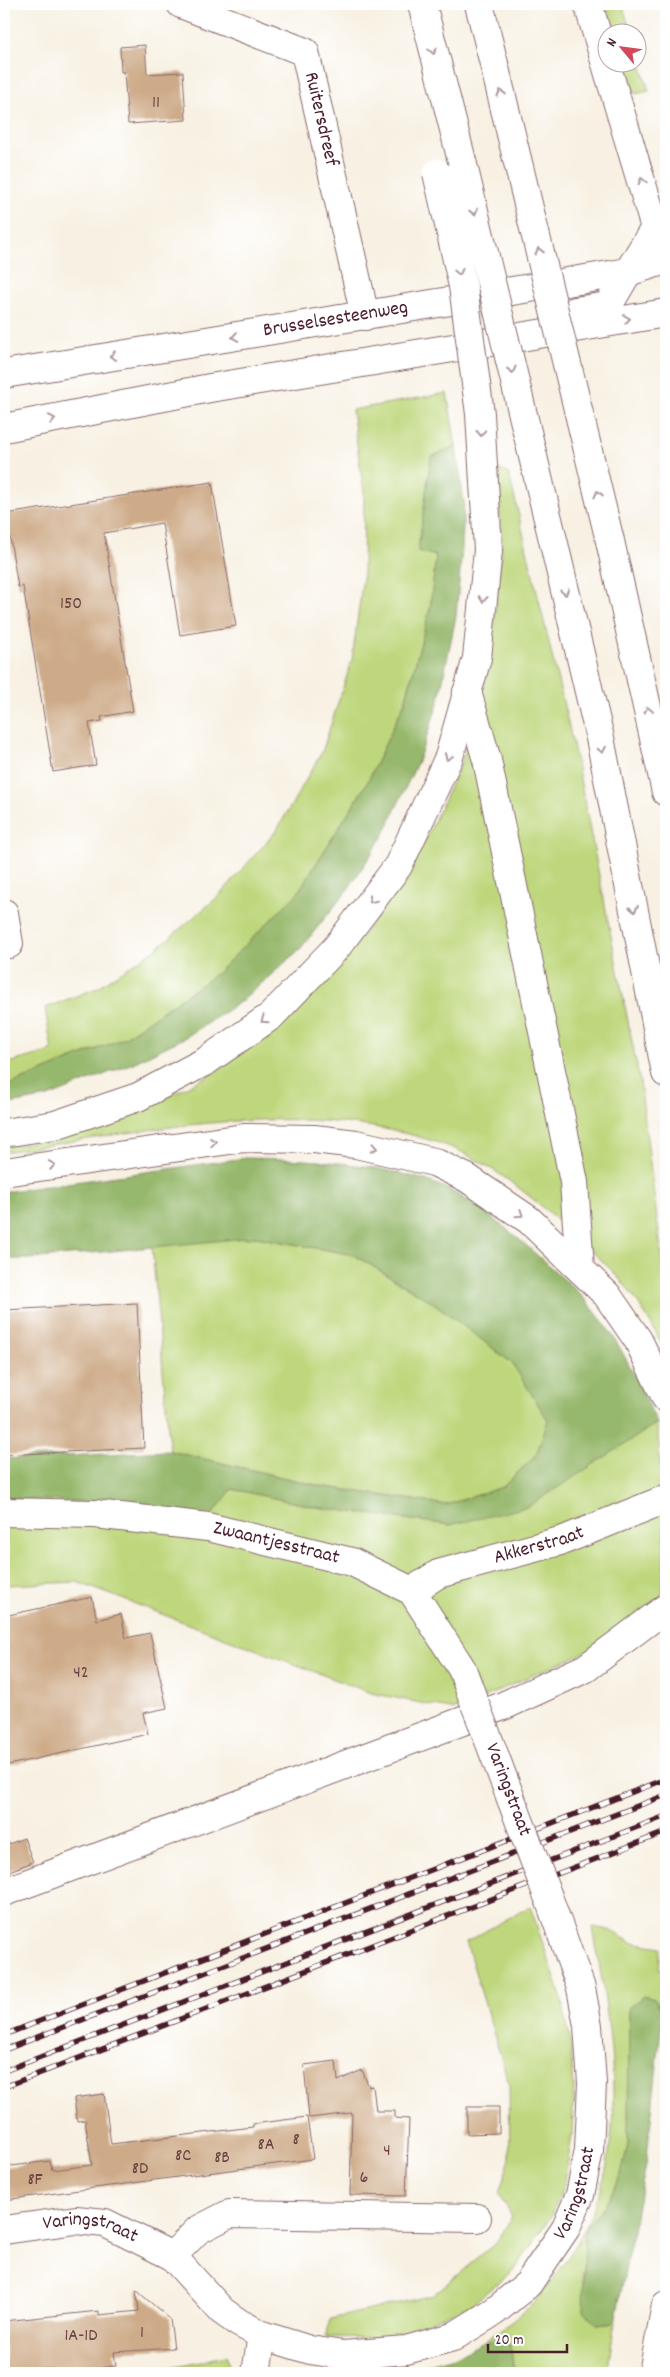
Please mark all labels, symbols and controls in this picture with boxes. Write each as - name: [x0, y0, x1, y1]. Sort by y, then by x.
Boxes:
- north arrow: [598, 22, 648, 72]
- text: N: [602, 35, 623, 51]
- one-way arrow: [427, 47, 438, 56]
- street label: Ruitersdreef: [296, 70, 345, 170]
- one-way arrow: [496, 89, 507, 98]
- house number: 11: [152, 91, 160, 116]
- one-way arrow: [637, 178, 647, 186]
- one-way arrow: [468, 208, 479, 217]
- one-way arrow: [534, 247, 545, 256]
- one-way arrow: [453, 268, 464, 276]
- street label: Brusselsesteenweg: [261, 294, 410, 345]
- one-way arrow: [623, 315, 631, 325]
- one-way arrow: [231, 331, 239, 342]
- one-way arrow: [109, 351, 117, 361]
- one-way arrow: [506, 366, 517, 375]
- one-way arrow: [47, 414, 56, 424]
- one-way arrow: [476, 429, 487, 437]
- one-way arrow: [593, 490, 604, 499]
- one-way arrow: [559, 587, 570, 596]
- house number: 150: [60, 592, 82, 617]
- one-way arrow: [478, 595, 489, 603]
- one-way arrow: [643, 706, 654, 715]
- one-way arrow: [597, 746, 607, 754]
- one-way arrow: [444, 752, 454, 761]
- one-way arrow: [370, 894, 378, 903]
- one-way arrow: [628, 905, 639, 914]
- one-way arrow: [260, 1014, 270, 1023]
- one-way arrow: [209, 1137, 217, 1148]
- one-way arrow: [370, 1142, 379, 1153]
- one-way arrow: [48, 1160, 56, 1171]
- one-way arrow: [515, 1208, 524, 1217]
- street label: Zwaantjesstraat: [210, 1515, 342, 1572]
- street label: Akkerstraat: [491, 1519, 589, 1572]
- house number: 42: [73, 1661, 89, 1686]
- street label: Varingstraat: [477, 1739, 538, 1841]
- house number: 8: [292, 2128, 300, 2153]
- house number: 8A: [257, 2133, 275, 2158]
- house number: 4: [383, 2139, 391, 2164]
- house number: 8C: [175, 2144, 191, 2169]
- street label: Varingstraat: [547, 2144, 603, 2246]
- house number: 8B: [214, 2146, 230, 2171]
- house number: 8D: [132, 2157, 148, 2182]
- house number: 6: [360, 2166, 368, 2191]
- house number: 8F: [27, 2168, 43, 2193]
- street label: Varingstraat: [41, 2206, 143, 2251]
- house number: 1: [140, 2321, 144, 2346]
- scale bar: [488, 2322, 566, 2354]
- house number: 1A-1D: [64, 2324, 98, 2349]
- text: 20 m: [495, 2330, 523, 2352]

